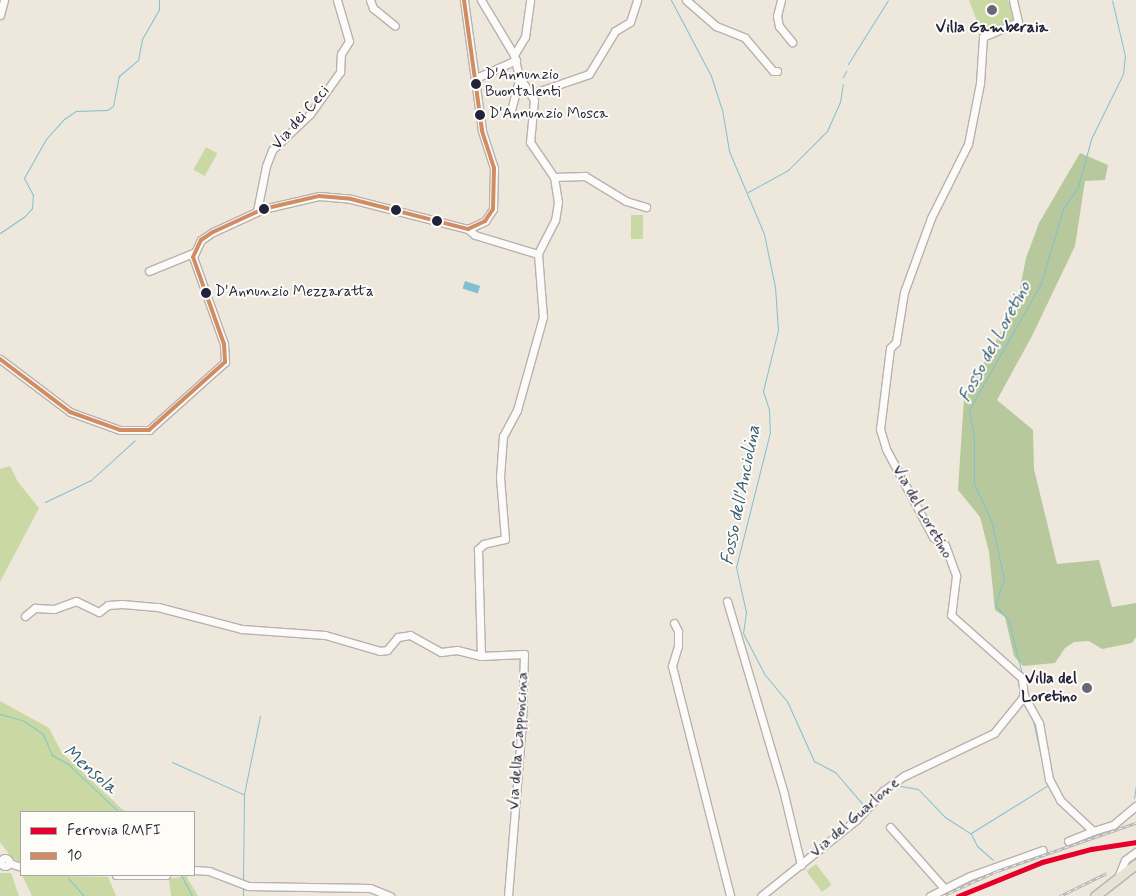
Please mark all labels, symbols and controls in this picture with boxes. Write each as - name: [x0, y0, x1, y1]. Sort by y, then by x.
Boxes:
- marker: Villa Gamberaia: [986, 4, 998, 16]
- place label: Villa Gamberaia: [937, 18, 1047, 38]
- place label: D'Annunzio Buontalenti: [485, 66, 561, 101]
- marker: D'Annunzio Buontalenti: [471, 79, 481, 89]
- street label: Via dei Ceci: [268, 82, 334, 154]
- place label: D'Annunzio Mosca: [489, 106, 607, 124]
- marker: D'Annunzio Mosca: [475, 110, 485, 120]
- unlabelled marker: [259, 204, 269, 214]
- unlabelled marker: [391, 205, 401, 215]
- unlabelled marker: [432, 216, 442, 226]
- water label: Fosso del Loretino: [954, 278, 1036, 406]
- place label: D'Annunzio Mezzaratta: [215, 284, 374, 302]
- marker: D'Annunzio Mezzaratta: [201, 288, 211, 298]
- water label: Fosso dell'Anciolina: [717, 423, 765, 567]
- street label: Via del Loretino: [887, 462, 957, 562]
- place label: Villa del Loretino: [1021, 669, 1077, 707]
- street label: Via della Capponcina: [505, 671, 533, 811]
- marker: Villa del Loretino: [1081, 682, 1093, 694]
- water label: Mensola: [59, 741, 121, 799]
- street label: Via del Guarlone: [808, 776, 902, 860]
- legend: [20, 811, 195, 876]
- text: Ferrovia RMFI: [67, 821, 161, 841]
- text: 10: [67, 846, 82, 866]

